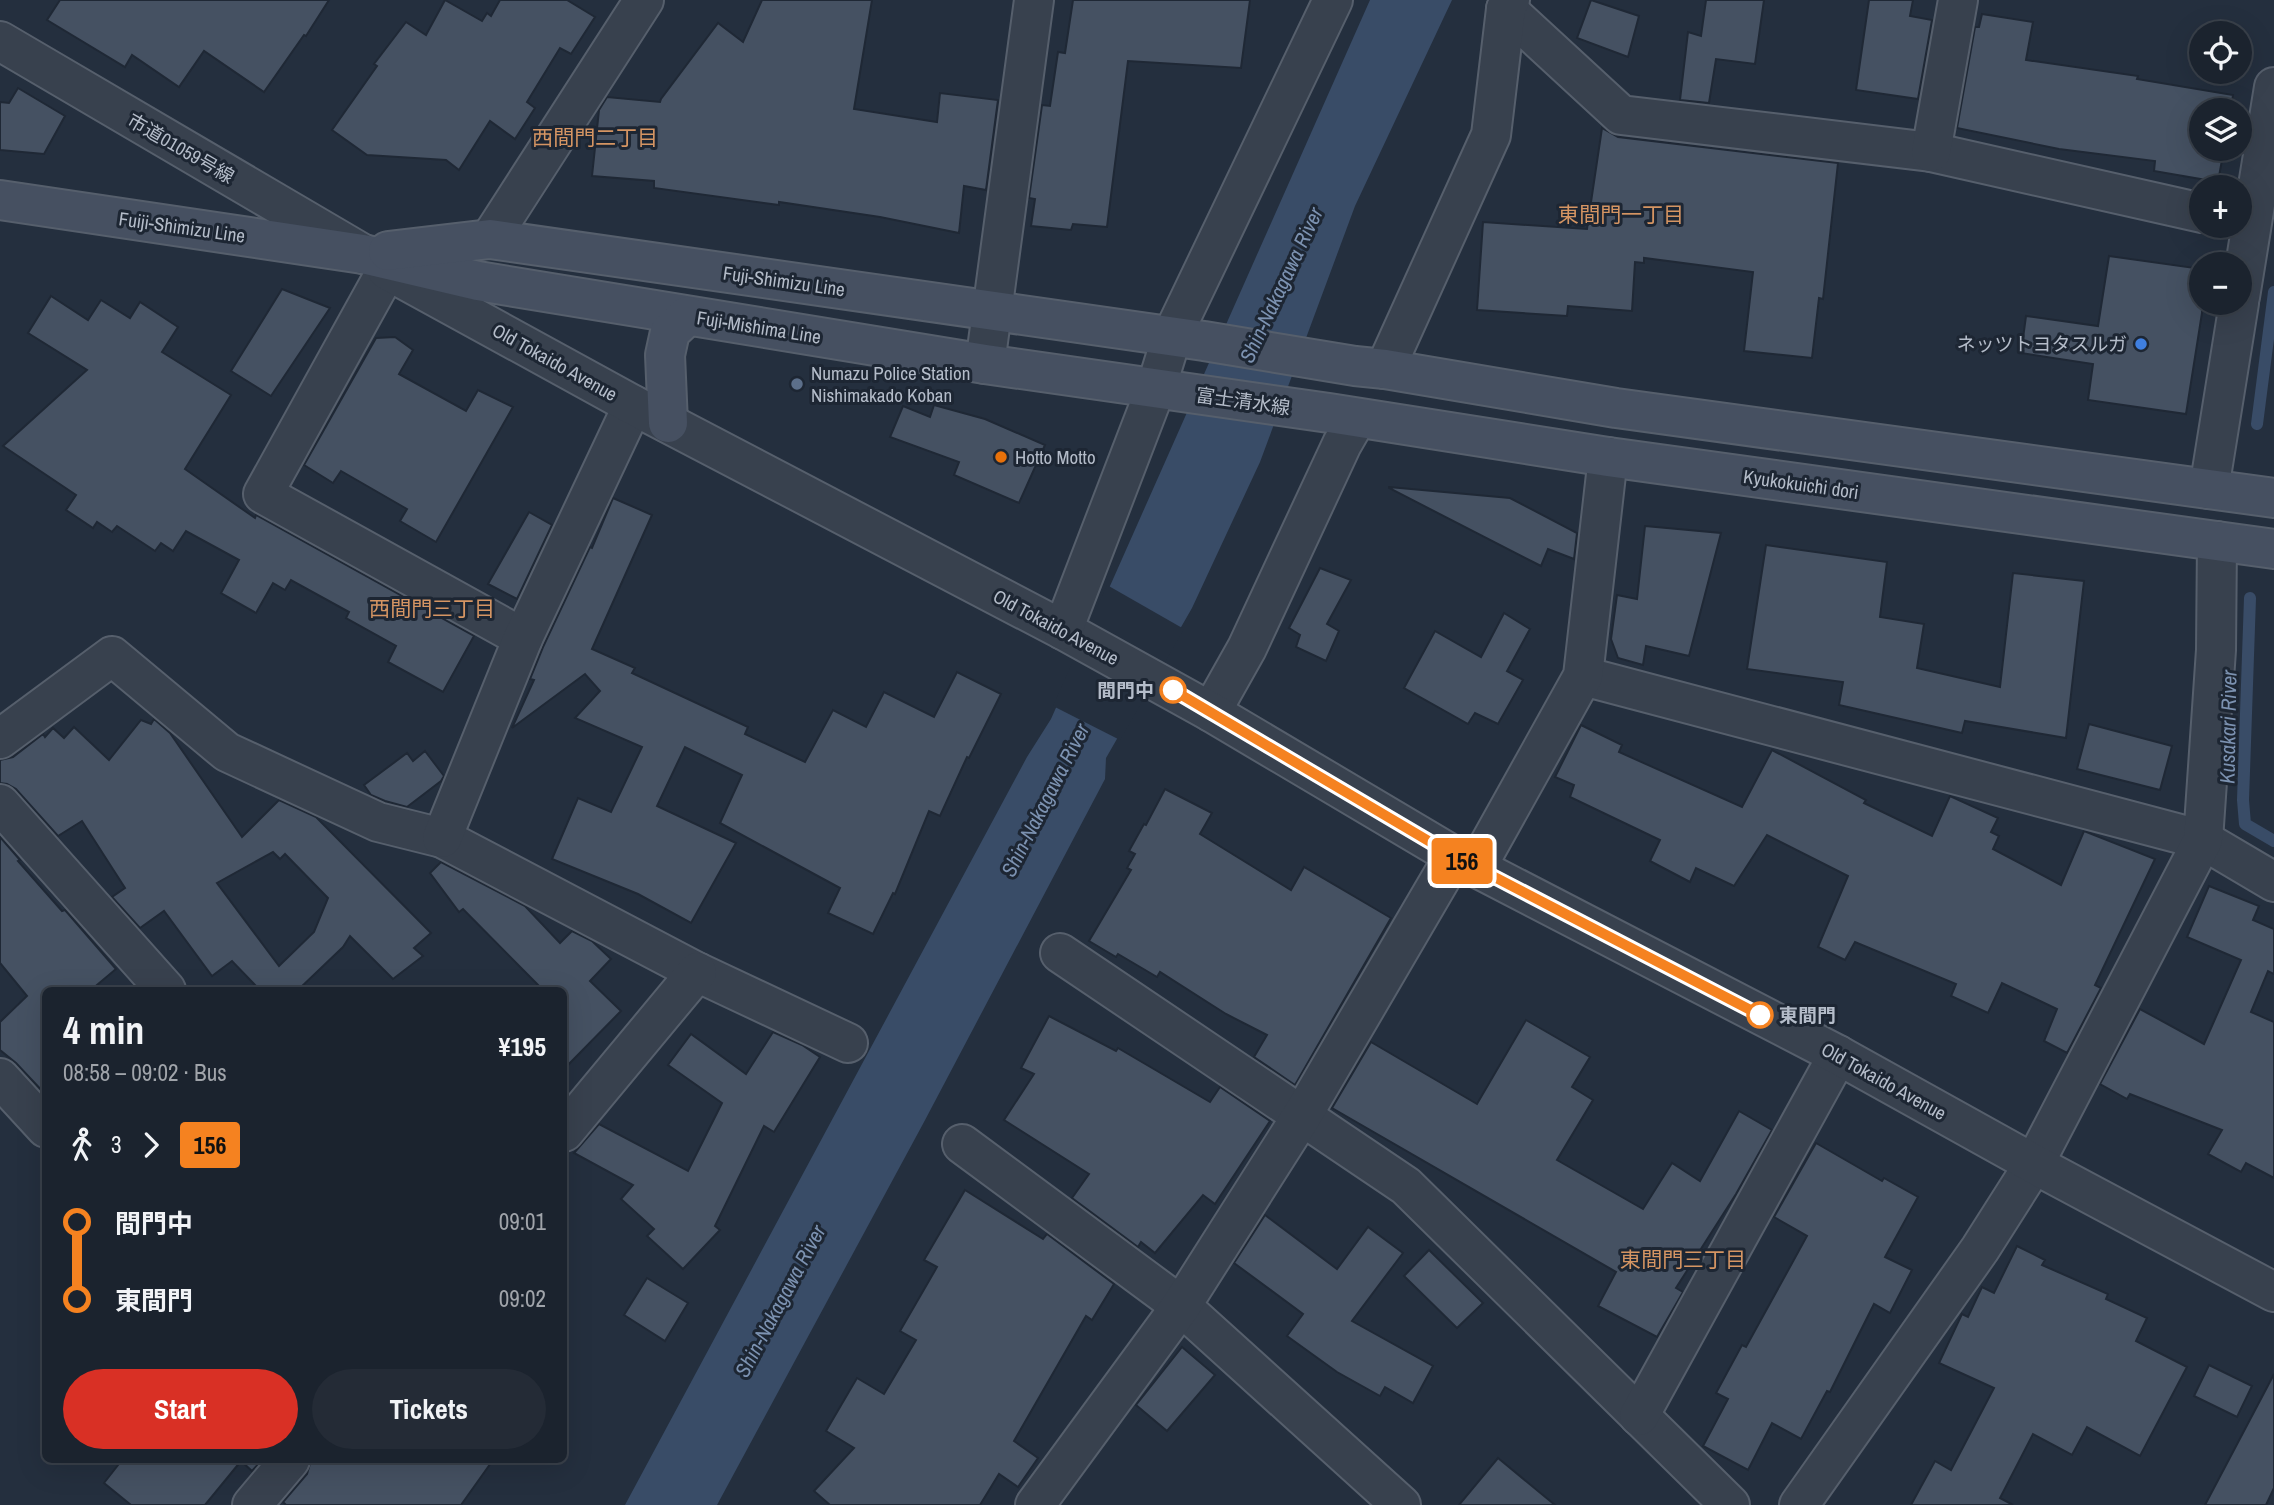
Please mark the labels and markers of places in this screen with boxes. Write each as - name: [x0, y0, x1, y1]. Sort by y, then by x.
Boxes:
- place label: ネッツトヨタスルガ: [1957, 331, 2127, 357]
- marker: ネッツトヨタスルガ: [2133, 336, 2149, 352]
- place label: Numazu Police Station Nishimakado Koban: [811, 360, 970, 408]
- marker: Numazu Police Station Nishimakado Koban: [789, 376, 805, 392]
- place label: Hotto Motto: [1015, 444, 1096, 470]
- marker: Hotto Motto: [993, 449, 1009, 465]
- place label: 間門中: [1097, 677, 1154, 703]
- marker: 間門中: [1160, 677, 1186, 703]
- marker: 東間門: [1747, 1002, 1773, 1028]
- place label: 東間門: [1779, 1002, 1836, 1028]

